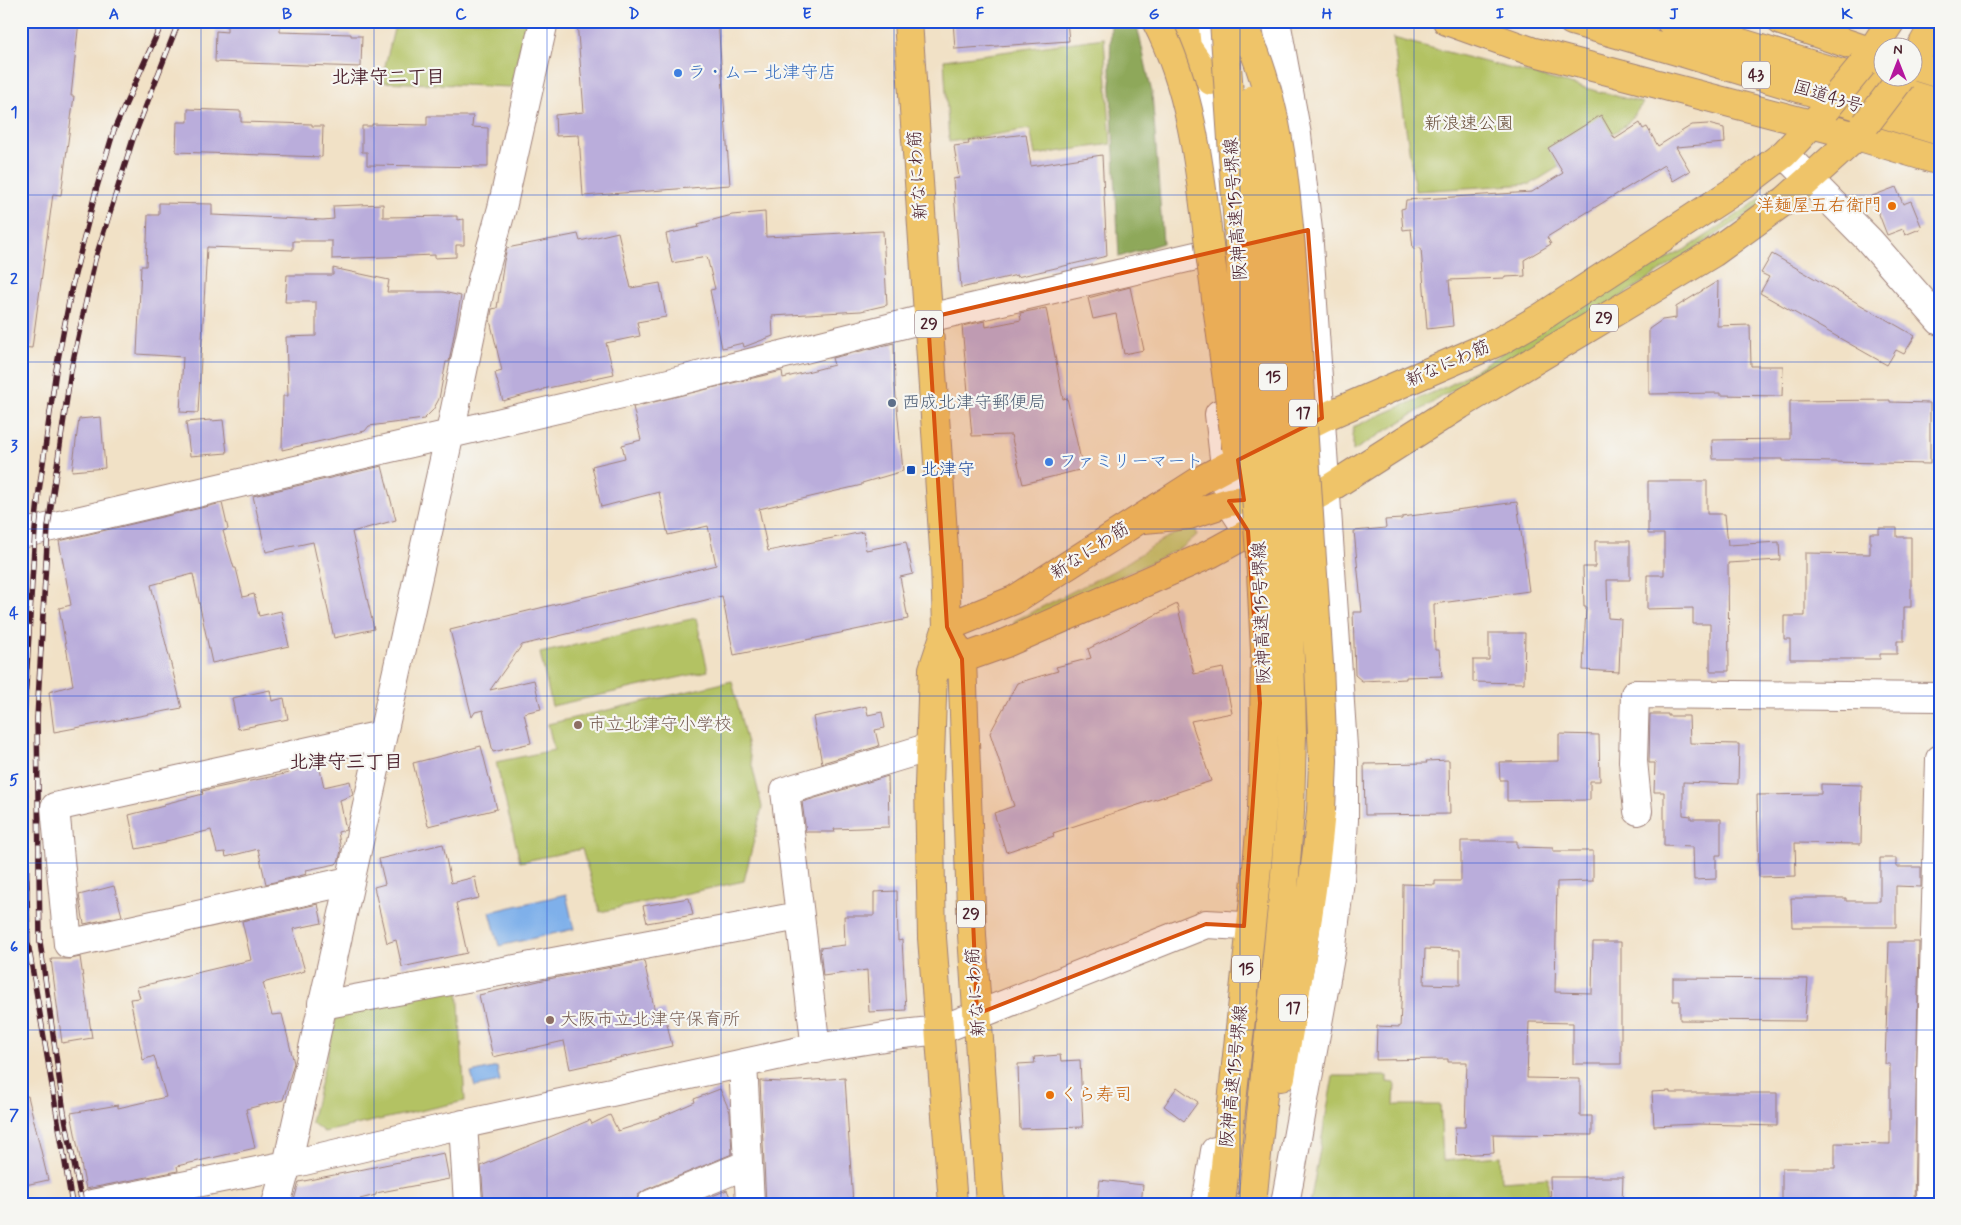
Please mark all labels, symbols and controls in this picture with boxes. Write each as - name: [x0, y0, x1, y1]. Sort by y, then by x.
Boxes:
- text: A: [109, 4, 119, 25]
- text: B: [282, 4, 292, 25]
- text: C: [455, 4, 467, 25]
- text: D: [628, 4, 640, 25]
- text: E: [802, 4, 812, 25]
- text: F: [976, 4, 985, 25]
- text: G: [1149, 4, 1160, 25]
- text: H: [1322, 4, 1333, 25]
- text: I: [1496, 4, 1505, 25]
- text: J: [1669, 4, 1679, 25]
- text: K: [1841, 4, 1853, 25]
- north arrow: [1874, 38, 1924, 88]
- text: N: [1893, 41, 1903, 59]
- place label: ラ・ムー 北津守店: [688, 61, 836, 85]
- road number: 43: [1742, 62, 1770, 88]
- district label: 北津守二丁目: [331, 65, 445, 90]
- marker: ラ・ムー 北津守店: [672, 67, 684, 79]
- street label: 国道43号: [1790, 75, 1866, 119]
- text: 1: [10, 102, 18, 123]
- park label: 新浪速公園: [1424, 112, 1514, 136]
- street label: 新なにわ筋: [903, 129, 933, 221]
- street label: 阪神高速15号堺線: [1219, 137, 1253, 281]
- place label: 洋麺屋五右衛門: [1756, 194, 1882, 218]
- marker: 洋麺屋五右衛門: [1886, 200, 1898, 212]
- text: 2: [10, 269, 18, 290]
- road number: 29: [1590, 304, 1618, 332]
- road number: 29: [915, 310, 943, 338]
- street label: 新なにわ筋: [1402, 335, 1494, 393]
- road number: 15: [1259, 364, 1287, 391]
- place label: 西成北津守郵便局: [902, 391, 1046, 415]
- marker: 西成北津守郵便局: [886, 397, 898, 409]
- road number: 17: [1289, 399, 1317, 426]
- text: 3: [10, 436, 18, 457]
- place label: ファミリーマート: [1059, 450, 1203, 474]
- marker: ファミリーマート: [1043, 456, 1055, 468]
- place label: 北津守: [921, 458, 975, 482]
- marker: 北津守: [905, 464, 917, 476]
- street label: 新なにわ筋: [1046, 516, 1134, 586]
- street label: 阪神高速15号堺線: [1248, 541, 1276, 685]
- text: 4: [9, 603, 19, 624]
- place label: 市立北津守小学校: [588, 713, 732, 737]
- marker: 市立北津守小学校: [572, 719, 584, 731]
- district label: 北津守三丁目: [289, 750, 403, 775]
- text: 5: [9, 770, 19, 791]
- road number: 29: [957, 901, 985, 928]
- text: 6: [10, 937, 18, 958]
- street label: 新なにわ筋: [961, 946, 991, 1038]
- road number: 15: [1232, 956, 1260, 982]
- road number: 17: [1279, 994, 1307, 1021]
- street label: 阪神高速15号堺線: [1215, 1003, 1253, 1149]
- place label: 大阪市立北津守保育所: [560, 1008, 740, 1032]
- marker: 大阪市立北津守保育所: [544, 1014, 556, 1026]
- place label: くら寿司: [1060, 1083, 1132, 1107]
- marker: くら寿司: [1044, 1089, 1056, 1101]
- text: 7: [9, 1105, 19, 1126]

